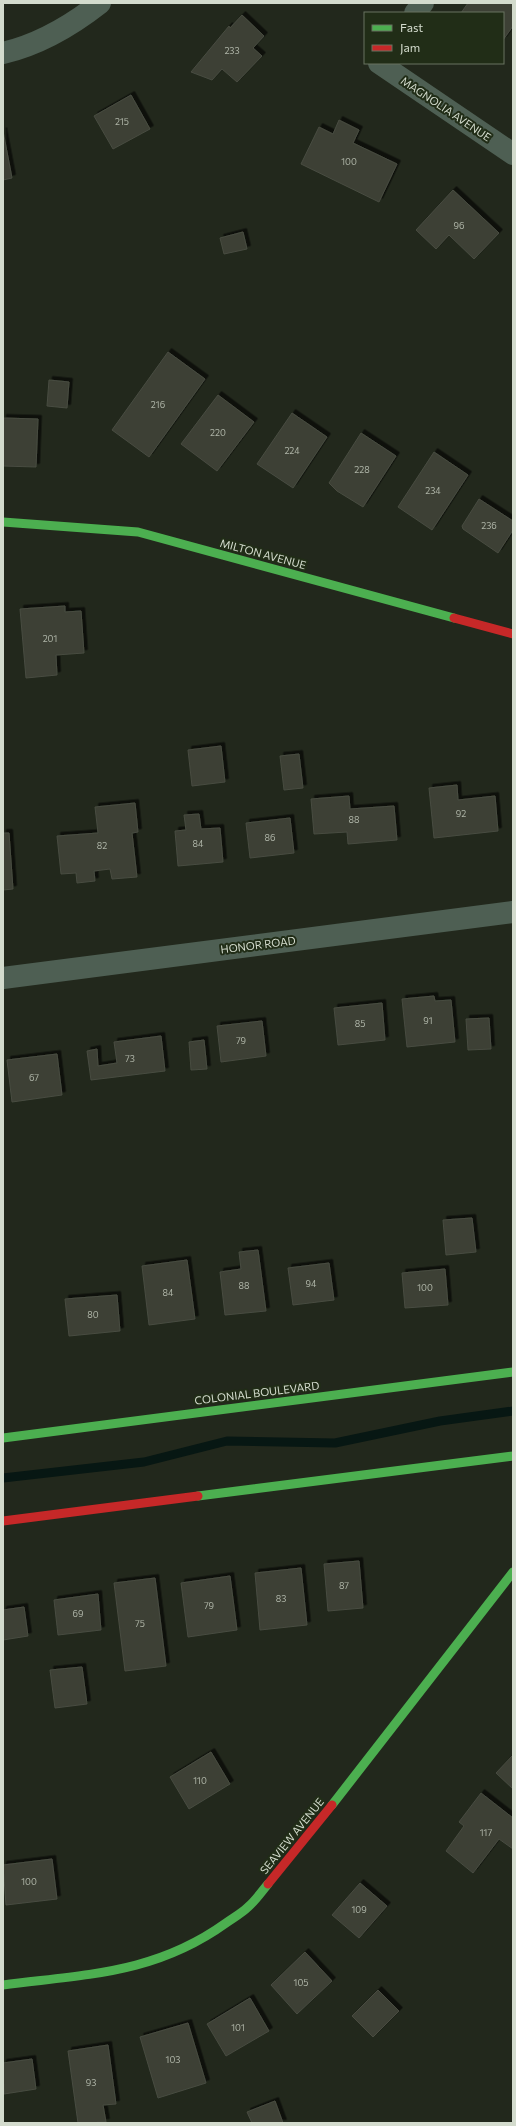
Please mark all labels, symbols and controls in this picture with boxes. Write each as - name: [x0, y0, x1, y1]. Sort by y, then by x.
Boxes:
- legend: [364, 12, 504, 64]
- text: Fast: [400, 20, 423, 34]
- text: Jam: [400, 40, 420, 55]
- house number: 233: [224, 45, 240, 56]
- street label: MAGNOLIA AVENUE: [399, 74, 494, 144]
- house number: 215: [115, 116, 129, 127]
- house number: 100: [341, 156, 357, 167]
- house number: 96: [454, 220, 464, 231]
- house number: 216: [151, 399, 165, 410]
- house number: 220: [210, 427, 226, 438]
- house number: 224: [284, 445, 300, 456]
- house number: 228: [354, 464, 370, 475]
- house number: 234: [425, 485, 441, 496]
- house number: 236: [481, 520, 497, 531]
- street label: MILTON AVENUE: [219, 536, 308, 571]
- house number: 201: [43, 633, 57, 644]
- house number: 92: [456, 808, 466, 819]
- house number: 88: [349, 814, 359, 825]
- house number: 86: [265, 832, 275, 843]
- house number: 84: [193, 838, 204, 849]
- house number: 82: [97, 840, 107, 851]
- street label: HONOR ROAD: [220, 933, 296, 956]
- house number: 91: [423, 1015, 433, 1026]
- house number: 85: [355, 1018, 365, 1029]
- house number: 79: [236, 1035, 246, 1046]
- house number: 73: [125, 1053, 135, 1064]
- house number: 67: [29, 1072, 39, 1083]
- house number: 94: [306, 1278, 317, 1289]
- house number: 88: [239, 1280, 249, 1291]
- house number: 100: [417, 1282, 433, 1293]
- house number: 84: [163, 1287, 174, 1298]
- house number: 80: [87, 1309, 99, 1320]
- street label: COLONIAL BOULEVARD: [194, 1378, 320, 1407]
- house number: 87: [339, 1580, 349, 1591]
- house number: 83: [276, 1593, 286, 1604]
- house number: 79: [204, 1600, 214, 1611]
- house number: 69: [73, 1608, 83, 1619]
- house number: 75: [135, 1618, 145, 1629]
- house number: 110: [193, 1775, 207, 1786]
- street label: SEAVIEW AVENUE: [257, 1795, 326, 1876]
- house number: 117: [480, 1827, 492, 1838]
- house number: 100: [21, 1876, 37, 1887]
- house number: 109: [351, 1904, 367, 1915]
- house number: 105: [294, 1977, 308, 1988]
- house number: 101: [231, 2022, 245, 2033]
- house number: 103: [166, 2054, 180, 2065]
- house number: 93: [86, 2077, 96, 2088]

